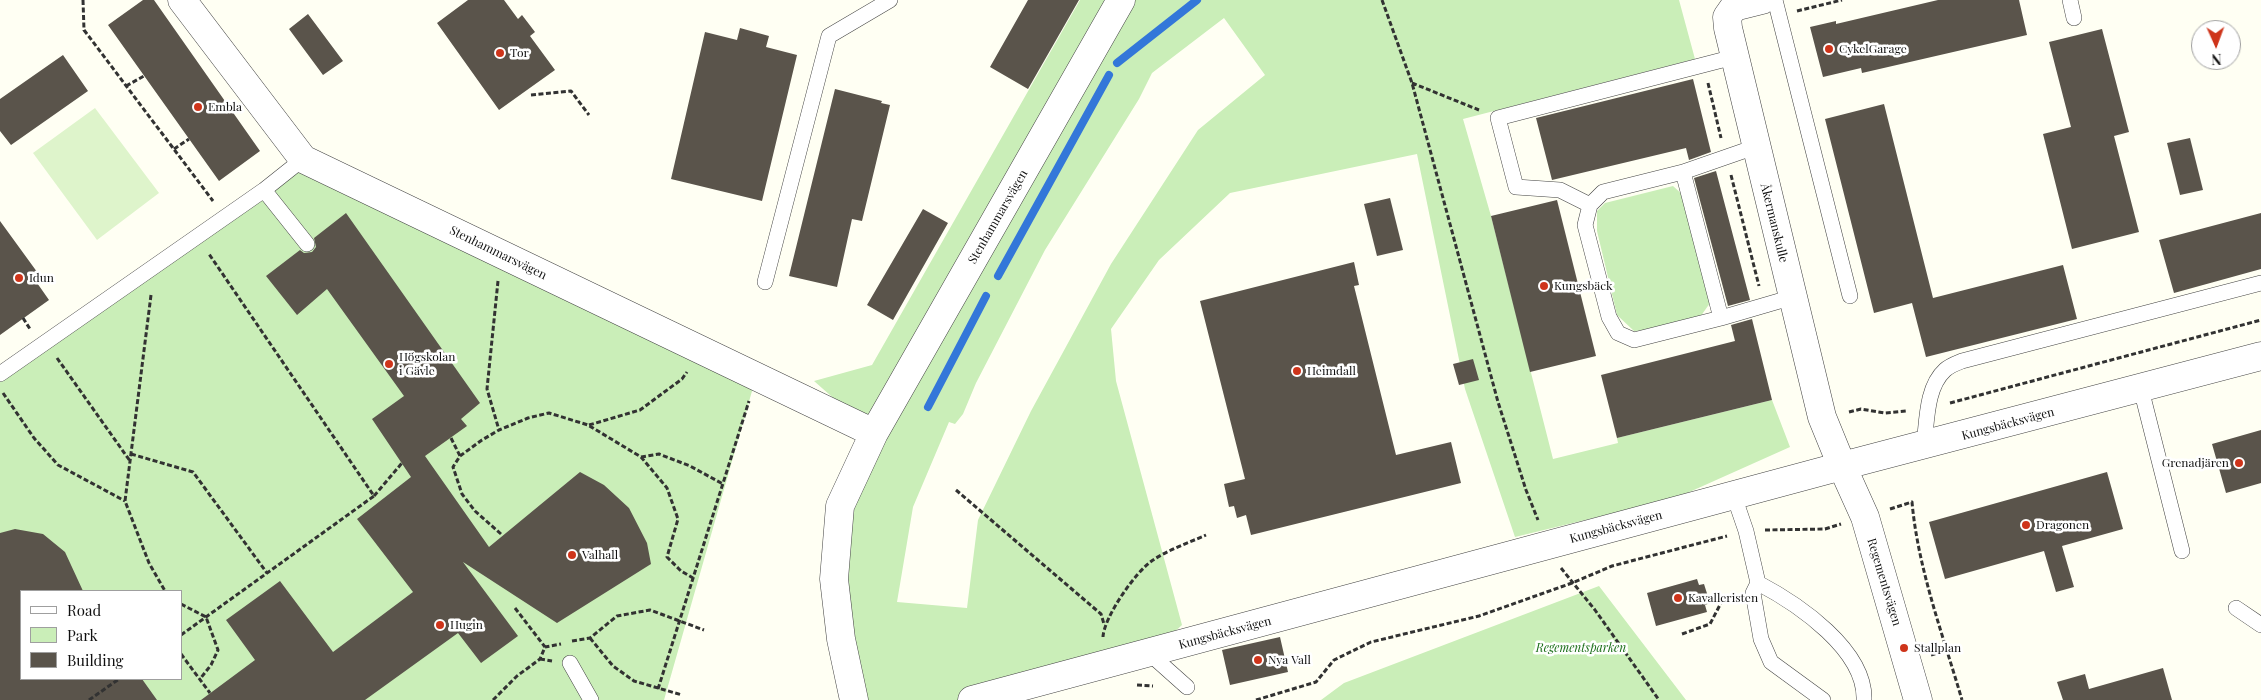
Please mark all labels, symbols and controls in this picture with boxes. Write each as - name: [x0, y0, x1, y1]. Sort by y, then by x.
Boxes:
- north arrow: [2191, 20, 2241, 70]
- place label: CykelGarage: [1839, 42, 1907, 56]
- marker: CykelGarage: [1823, 43, 1835, 55]
- place label: Tor: [510, 46, 529, 60]
- marker: Tor: [494, 47, 506, 59]
- text: N: [2211, 50, 2222, 69]
- place label: Embla: [208, 100, 242, 114]
- marker: Embla: [192, 101, 204, 113]
- street label: Stenhammarsvägen: [965, 167, 1031, 267]
- street label: Åkermanskulle: [1757, 182, 1791, 264]
- street label: Stenhammarsvägen: [447, 223, 549, 283]
- place label: Idun: [29, 271, 54, 285]
- marker: Idun: [13, 272, 25, 284]
- place label: Kungsbäck: [1554, 279, 1613, 293]
- marker: Kungsbäck: [1538, 280, 1550, 292]
- place label: Högskolan i Gävle: [399, 350, 455, 378]
- marker: Högskolan i Gävle: [383, 358, 395, 370]
- place label: Heimdall: [1307, 364, 1356, 378]
- marker: Heimdall: [1291, 365, 1303, 377]
- street label: Kungsbäcksvägen: [1960, 405, 2056, 443]
- place label: Grenadjären: [2162, 456, 2229, 470]
- marker: Grenadjären: [2233, 457, 2245, 469]
- street label: Kungsbäcksvägen: [1568, 508, 1664, 546]
- place label: Dragonen: [2036, 518, 2089, 532]
- marker: Dragonen: [2020, 519, 2032, 531]
- street label: Regementsvägen: [1864, 536, 1904, 628]
- place label: Valhall: [582, 548, 618, 562]
- marker: Valhall: [566, 549, 578, 561]
- legend: [20, 590, 182, 680]
- place label: Kavalleristen: [1688, 591, 1758, 605]
- marker: Kavalleristen: [1672, 592, 1684, 604]
- text: Road: [67, 600, 101, 620]
- street label: Kungsbäcksvägen: [1177, 614, 1273, 652]
- place label: Hugin: [450, 618, 483, 632]
- marker: Hugin: [434, 619, 446, 631]
- text: Park: [67, 625, 98, 645]
- park label: Regementsparken: [1536, 641, 1626, 655]
- place label: Stallplan: [1914, 641, 1961, 655]
- marker: Stallplan: [1898, 642, 1910, 654]
- text: Building: [67, 650, 123, 670]
- place label: Nya Vall: [1268, 653, 1311, 667]
- marker: Nya Vall: [1252, 654, 1264, 666]

